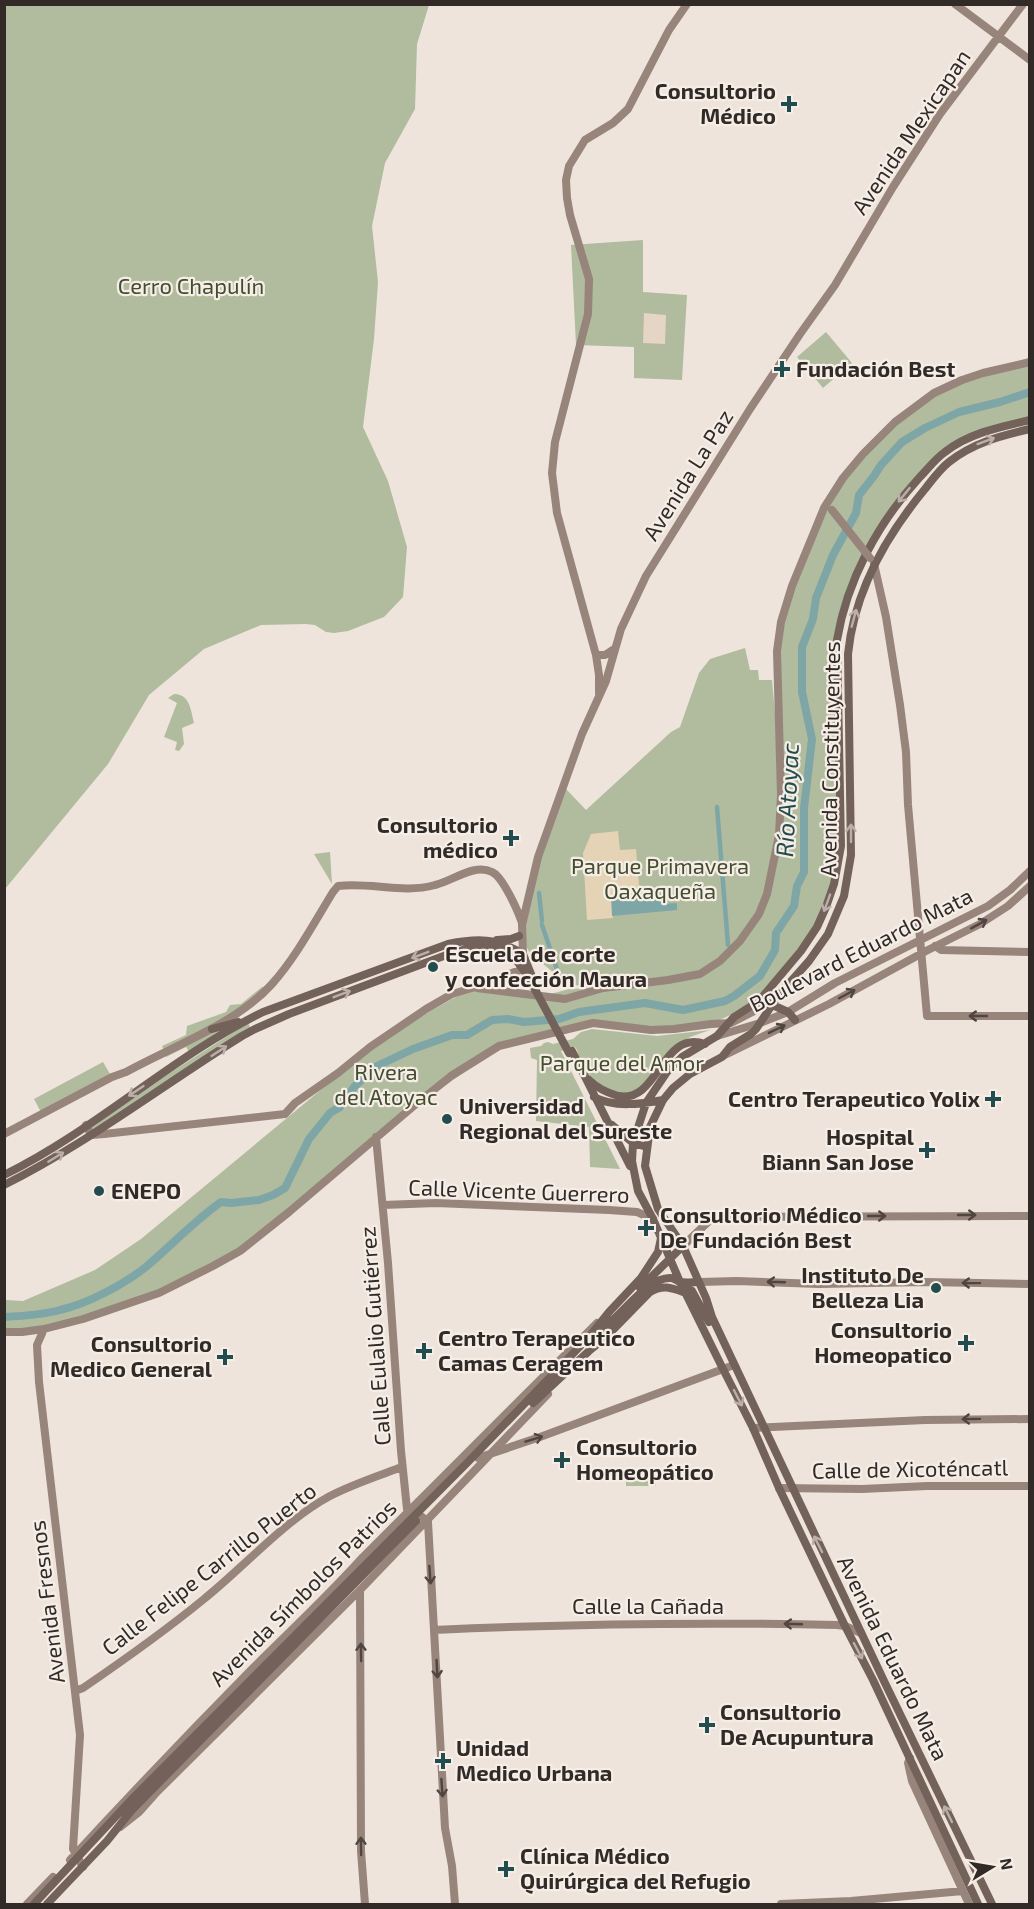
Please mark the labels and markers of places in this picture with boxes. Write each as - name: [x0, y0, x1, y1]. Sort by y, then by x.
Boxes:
- place label: Consultorio Médico: [655, 77, 776, 128]
- marker: Consultorio Médico: [780, 95, 798, 113]
- place label: Fundación Best: [796, 355, 955, 381]
- marker: Fundación Best: [773, 360, 791, 378]
- place label: Consultorio médico: [377, 811, 498, 862]
- marker: Consultorio médico: [502, 829, 520, 847]
- place label: Escuela de corte y confección Maura: [445, 940, 647, 992]
- marker: Escuela de corte y confección Maura: [426, 960, 440, 974]
- place label: Centro Terapeutico Yolix: [728, 1085, 981, 1111]
- marker: Centro Terapeutico Yolix: [984, 1090, 1002, 1108]
- place label: Universidad Regional del Sureste: [459, 1092, 672, 1143]
- marker: Universidad Regional del Sureste: [440, 1112, 454, 1126]
- place label: Hospital Biann San Jose: [762, 1123, 915, 1174]
- marker: Hospital Biann San Jose: [918, 1141, 936, 1159]
- place label: ENEPO: [111, 1177, 181, 1203]
- marker: ENEPO: [92, 1184, 106, 1198]
- place label: Consultorio Médico De Fundación Best: [660, 1201, 862, 1252]
- marker: Consultorio Médico De Fundación Best: [637, 1219, 655, 1237]
- place label: Instituto De Belleza Lia: [801, 1261, 924, 1312]
- marker: Instituto De Belleza Lia: [929, 1281, 943, 1295]
- place label: Consultorio Homeopatico: [814, 1316, 952, 1367]
- place label: Centro Terapeutico Camas Ceragem: [438, 1324, 635, 1375]
- place label: Consultorio Medico General: [50, 1330, 213, 1381]
- marker: Consultorio Homeopatico: [957, 1334, 975, 1352]
- marker: Centro Terapeutico Camas Ceragem: [415, 1342, 433, 1360]
- marker: Consultorio Medico General: [216, 1348, 234, 1366]
- place label: Consultorio Homeopático: [576, 1433, 714, 1484]
- marker: Consultorio Homeopático: [553, 1451, 571, 1469]
- place label: Consultorio De Acupuntura: [720, 1698, 874, 1749]
- marker: Consultorio De Acupuntura: [698, 1716, 716, 1734]
- place label: Unidad Medico Urbana: [456, 1734, 612, 1785]
- marker: Unidad Medico Urbana: [434, 1752, 452, 1770]
- place label: Clínica Médico Quirúrgica del Refugio: [520, 1842, 751, 1894]
- marker: Clínica Médico Quirúrgica del Refugio: [497, 1860, 515, 1878]

